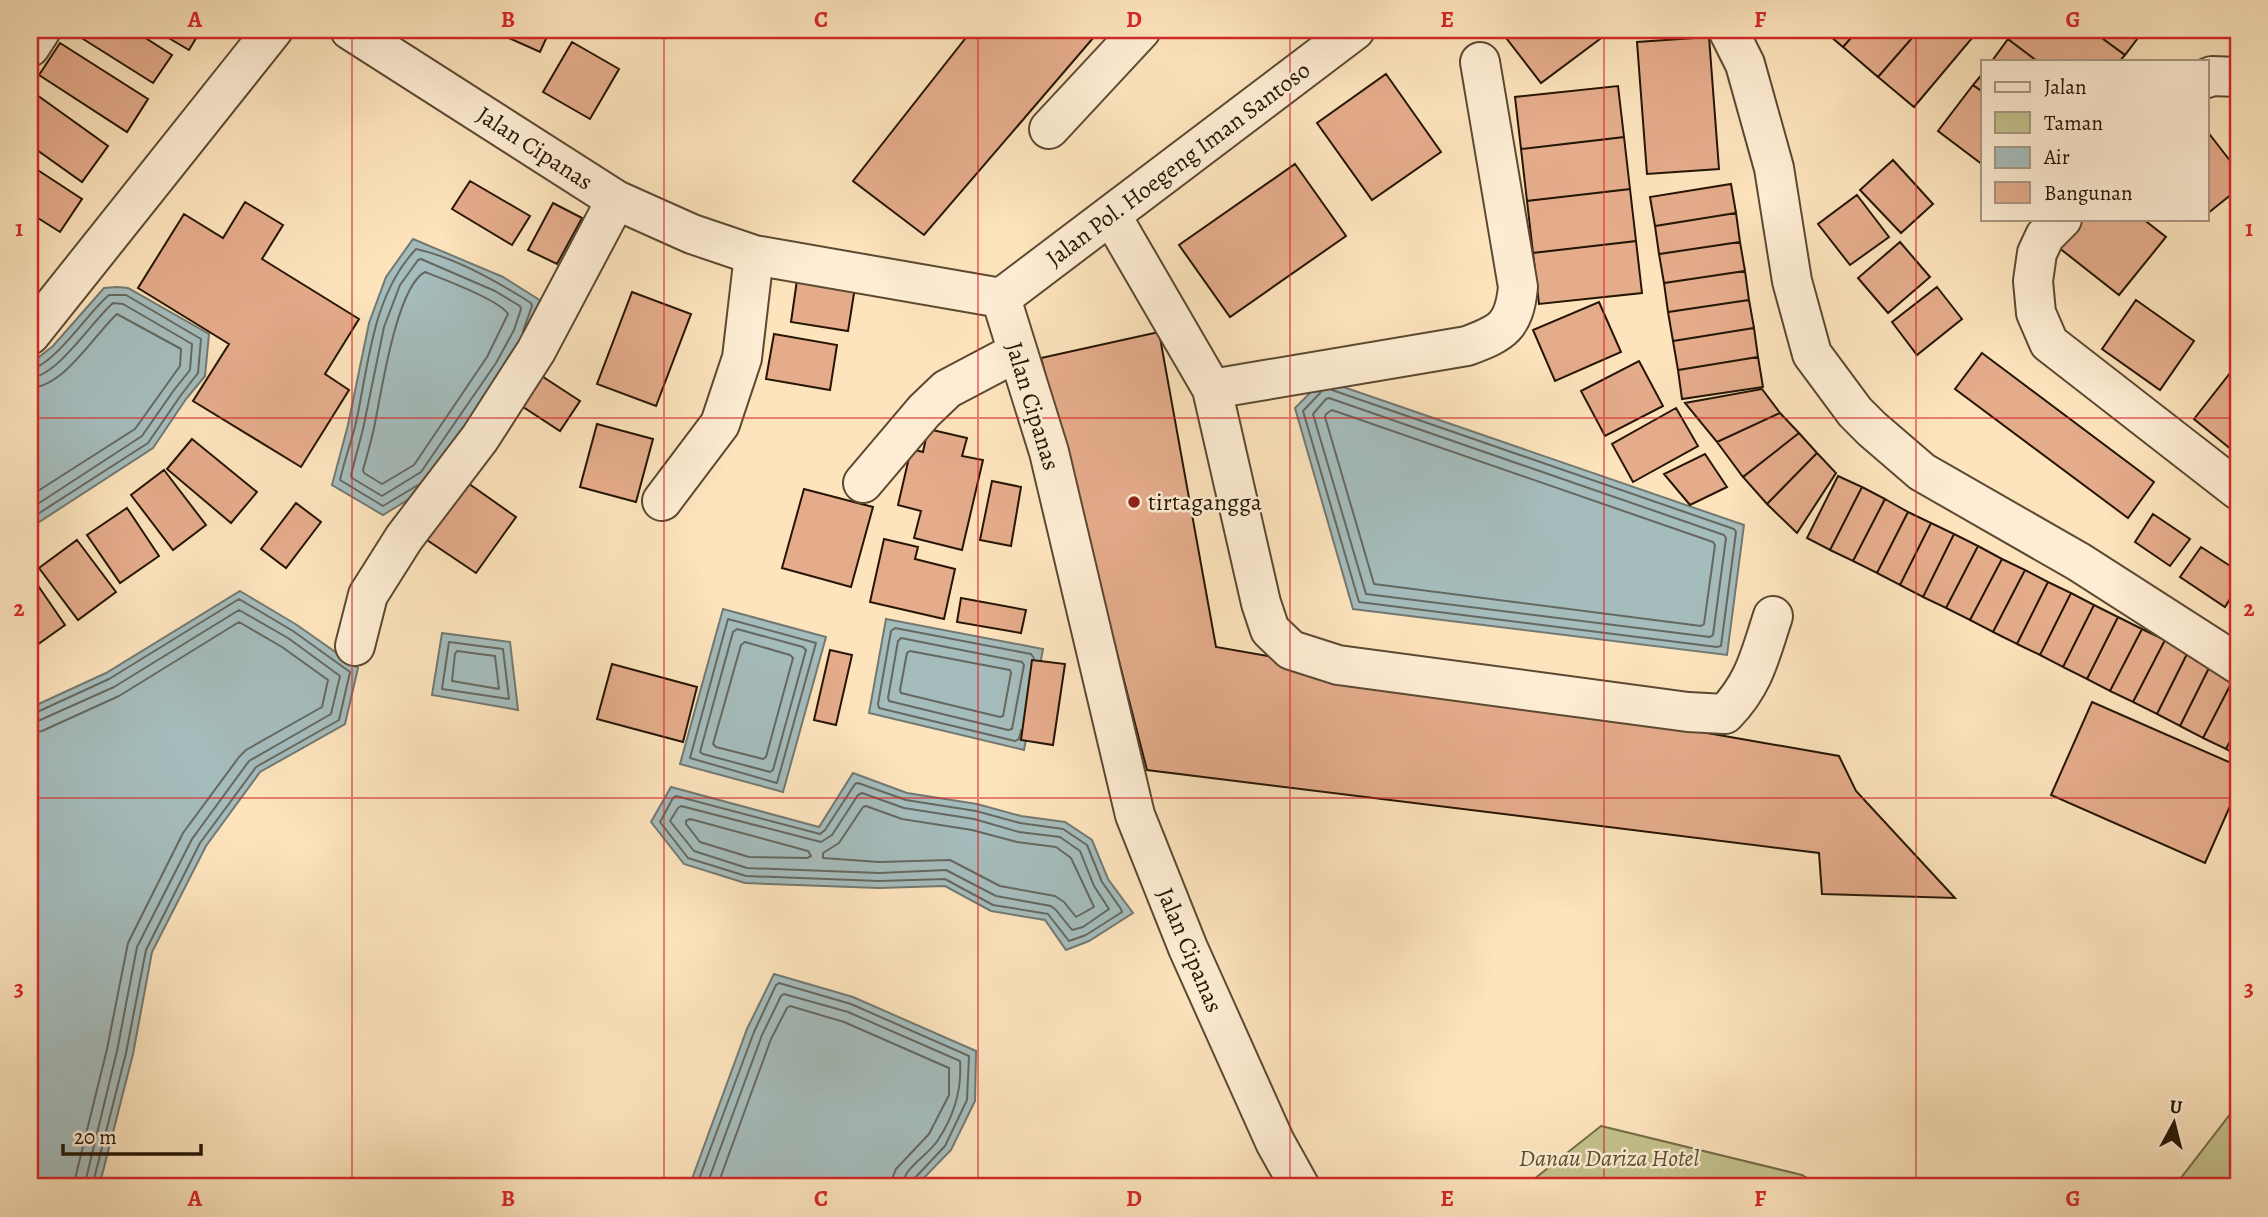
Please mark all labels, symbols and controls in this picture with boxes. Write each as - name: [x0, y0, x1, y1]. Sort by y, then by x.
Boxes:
- text: A: [187, 4, 203, 35]
- text: B: [501, 4, 515, 35]
- text: C: [814, 4, 828, 35]
- text: D: [1126, 4, 1142, 35]
- text: E: [1440, 4, 1454, 35]
- text: F: [1754, 4, 1767, 35]
- text: G: [2065, 4, 2081, 35]
- street label: Jalan Pol. Hoegeng Iman Santoso: [1039, 54, 1317, 274]
- legend: [1981, 60, 2208, 220]
- text: Jalan: [2044, 73, 2086, 101]
- street label: Jalan Cipanas: [471, 99, 599, 197]
- text: Taman: [2044, 109, 2103, 137]
- text: Air: [2043, 143, 2070, 171]
- text: Bangunan: [2044, 179, 2133, 207]
- text: 1: [15, 213, 23, 244]
- text: 1: [2245, 213, 2253, 244]
- street label: Jalan Cipanas: [998, 338, 1068, 474]
- place label: tirtagangga: [1148, 486, 1263, 518]
- marker: tirtagangga: [1126, 494, 1142, 510]
- text: 2: [13, 593, 25, 624]
- text: 2: [2243, 593, 2255, 624]
- street label: Jalan Cipanas: [1149, 883, 1231, 1017]
- text: 3: [14, 973, 24, 1004]
- text: 3: [2244, 973, 2254, 1004]
- north arrow: [2138, 1088, 2208, 1158]
- text: U: [2168, 1093, 2184, 1121]
- scale bar: [63, 1112, 201, 1156]
- text: 20 m: [74, 1123, 117, 1151]
- park label: Danau Dariza Hotel: [1519, 1142, 1699, 1174]
- text: A: [187, 1183, 203, 1214]
- text: B: [501, 1183, 515, 1214]
- text: C: [814, 1183, 828, 1214]
- text: D: [1126, 1183, 1142, 1214]
- text: E: [1440, 1183, 1454, 1214]
- text: F: [1754, 1183, 1767, 1214]
- text: G: [2065, 1183, 2081, 1214]

